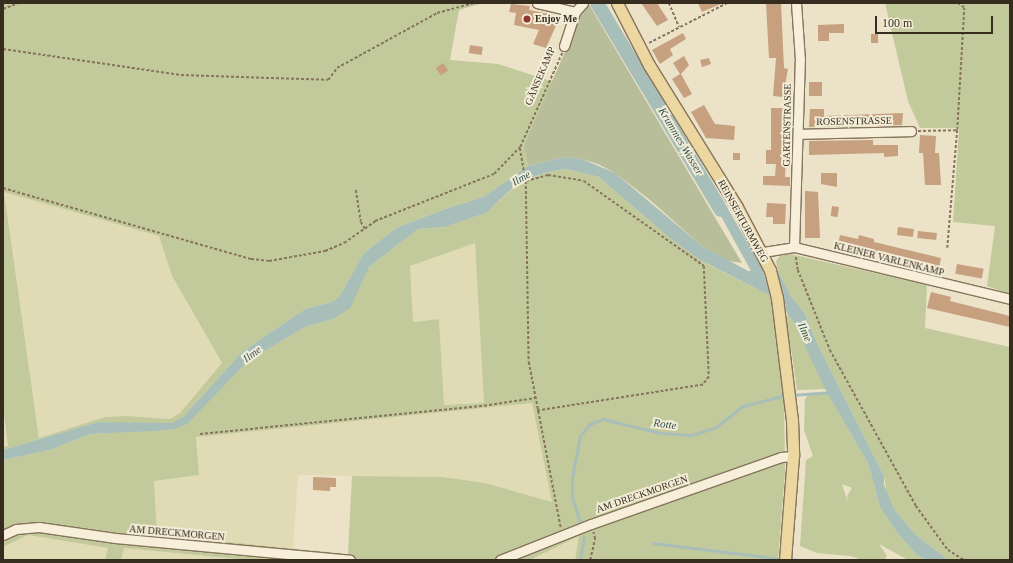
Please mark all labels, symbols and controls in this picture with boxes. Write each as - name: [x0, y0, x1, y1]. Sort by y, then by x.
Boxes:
- scale bar: [877, 8, 995, 34]
- place label: Enjoy Me: [535, 13, 577, 25]
- marker: Enjoy Me: [522, 14, 532, 24]
- text: 100 m: [882, 16, 912, 30]
- street label: GÄNSEKAMP: [522, 45, 558, 107]
- street label: GARTENSTRASSE: [780, 84, 794, 166]
- water label: Krummes Wasser: [656, 105, 706, 177]
- street label: ROSENSTRASSE: [816, 114, 892, 128]
- water label: Ilme: [509, 167, 533, 189]
- street label: REINSERTURMWEG: [715, 178, 771, 264]
- street label: KLEINER VARLENKAMP: [833, 239, 945, 279]
- water label: Ilme: [795, 320, 815, 344]
- water label: Ilme: [240, 343, 264, 365]
- water label: Rotte: [653, 416, 677, 432]
- street label: AM DRECKMORGEN: [595, 473, 689, 515]
- street label: AM DRECKMORGEN: [129, 523, 225, 543]

